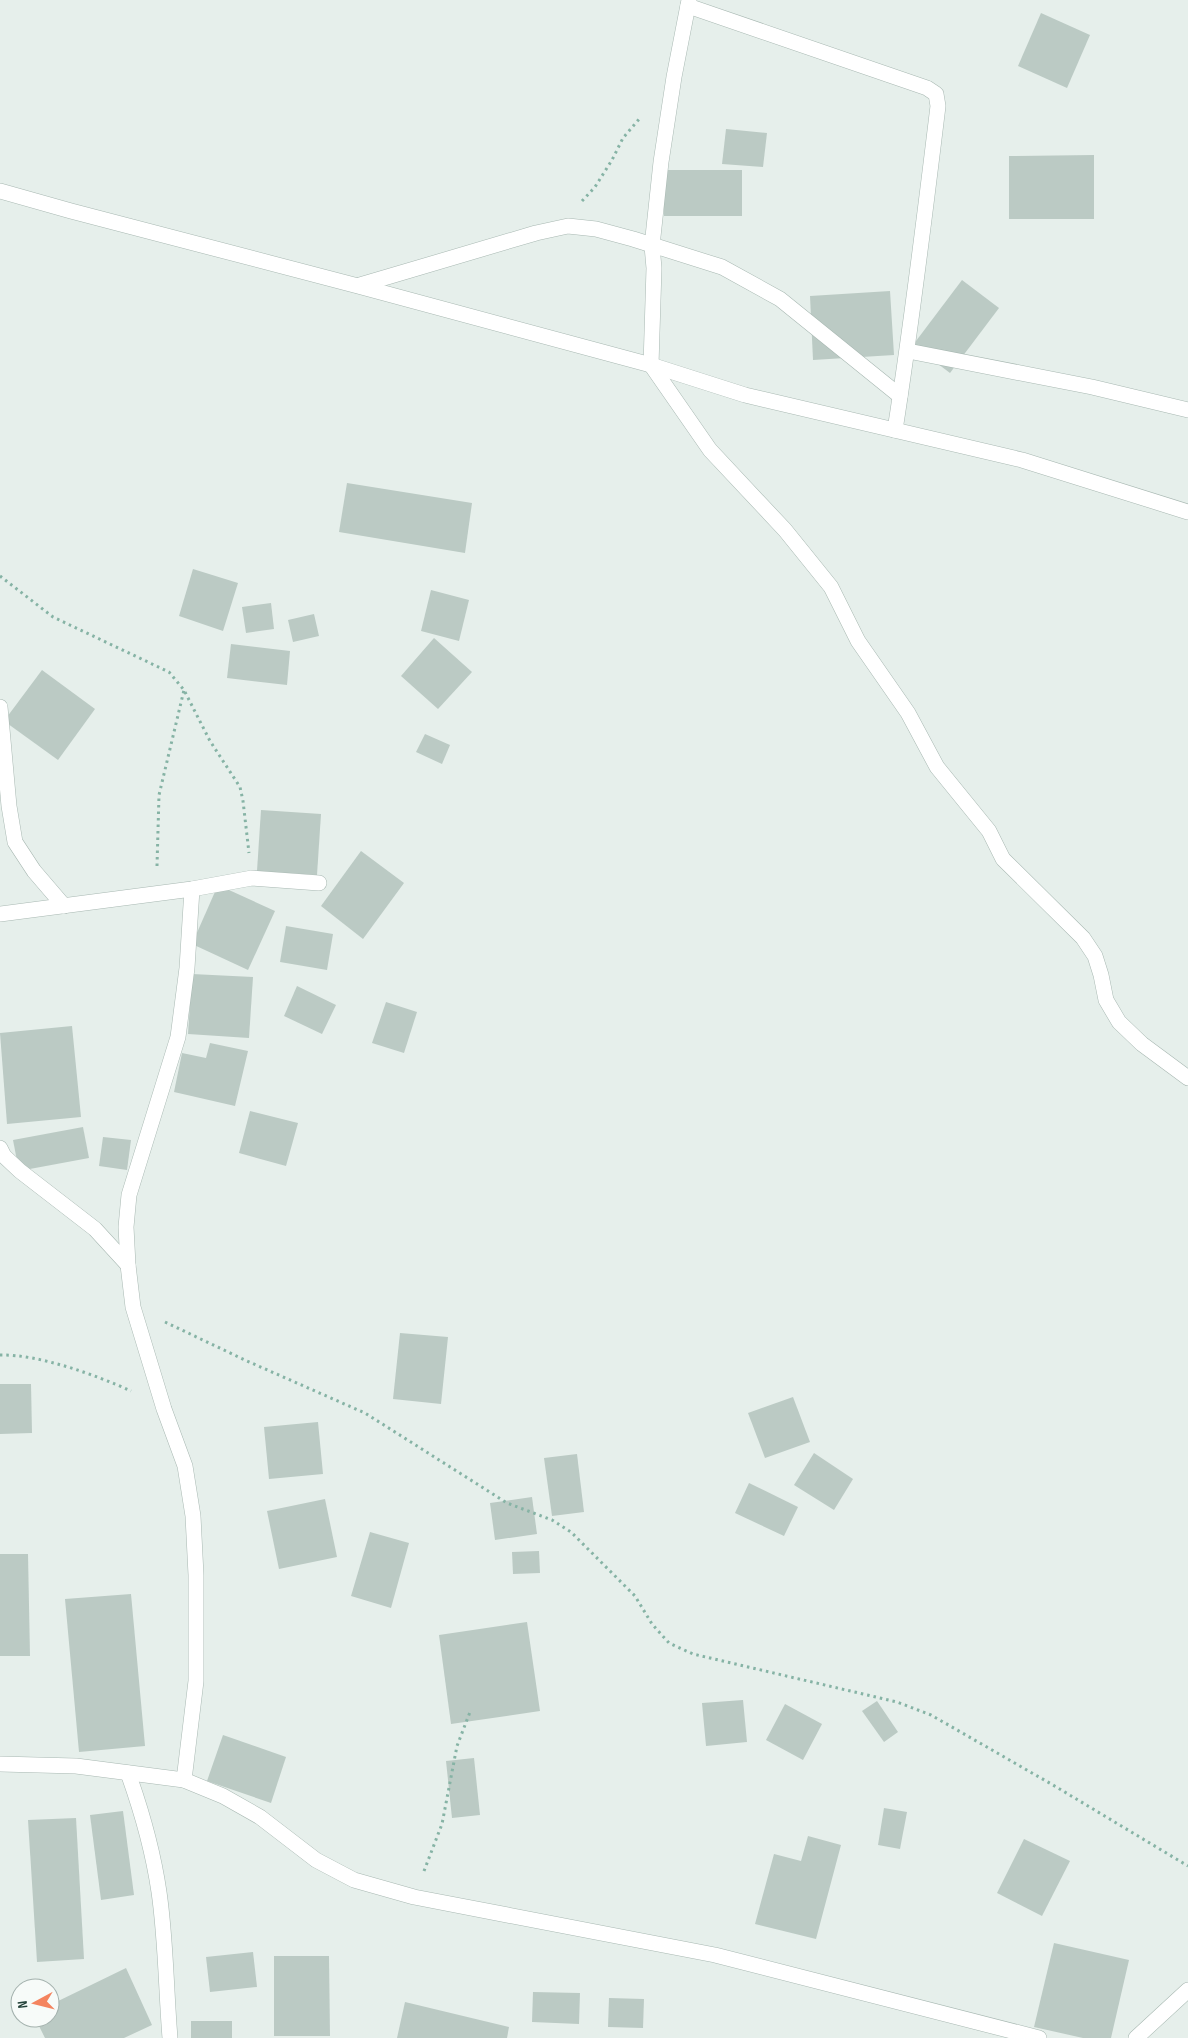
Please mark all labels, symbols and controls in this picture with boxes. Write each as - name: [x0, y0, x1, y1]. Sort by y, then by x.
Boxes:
- north arrow: [10, 1978, 60, 2028]
- text: N: [14, 2000, 31, 2009]

